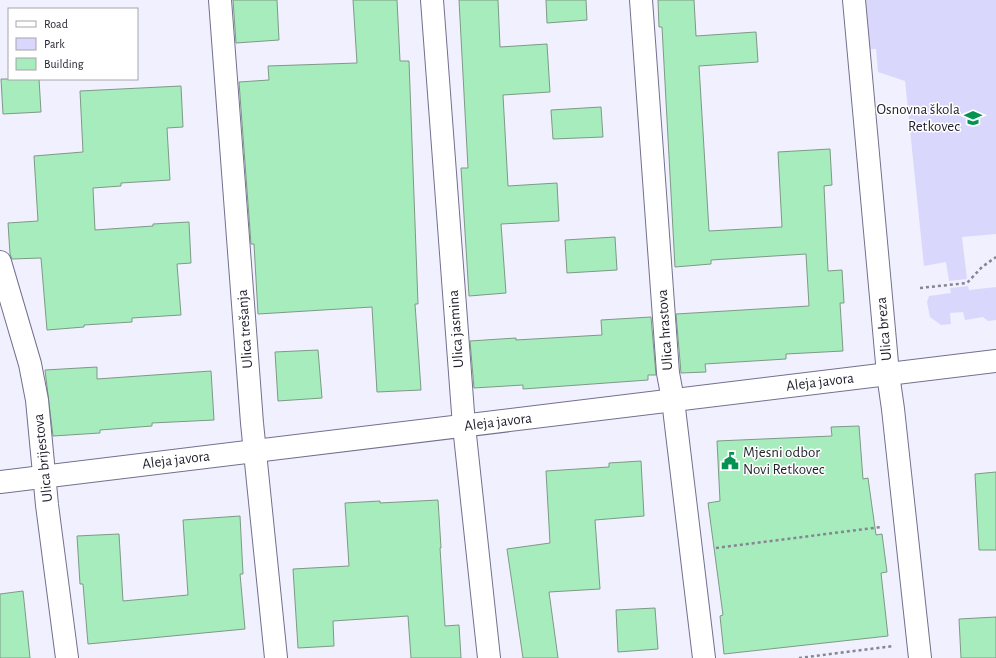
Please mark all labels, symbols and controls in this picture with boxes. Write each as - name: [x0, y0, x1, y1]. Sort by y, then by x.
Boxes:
- legend: [8, 8, 138, 80]
- text: Road: [44, 18, 68, 30]
- text: Park: [44, 38, 65, 50]
- text: Building: [44, 58, 84, 70]
- place label: Osnovna škola Retkovec: [876, 102, 960, 134]
- school or university icon: Osnovna škola Retkovec: [963, 108, 983, 128]
- street label: Ulica trešanja: [235, 289, 255, 369]
- street label: Ulica jasmina: [446, 289, 466, 369]
- street label: Ulica hrastova: [655, 289, 675, 371]
- street label: Ulica breza: [874, 296, 894, 362]
- street label: Aleja javora: [785, 370, 855, 394]
- street label: Aleja javora: [463, 410, 533, 434]
- street label: Ulica brijestova: [31, 413, 55, 503]
- place label: Mjesni odbor Novi Retkovec: [743, 445, 825, 477]
- street label: Aleja javora: [141, 448, 211, 472]
- public building icon: Mjesni odbor Novi Retkovec: [720, 451, 740, 471]

